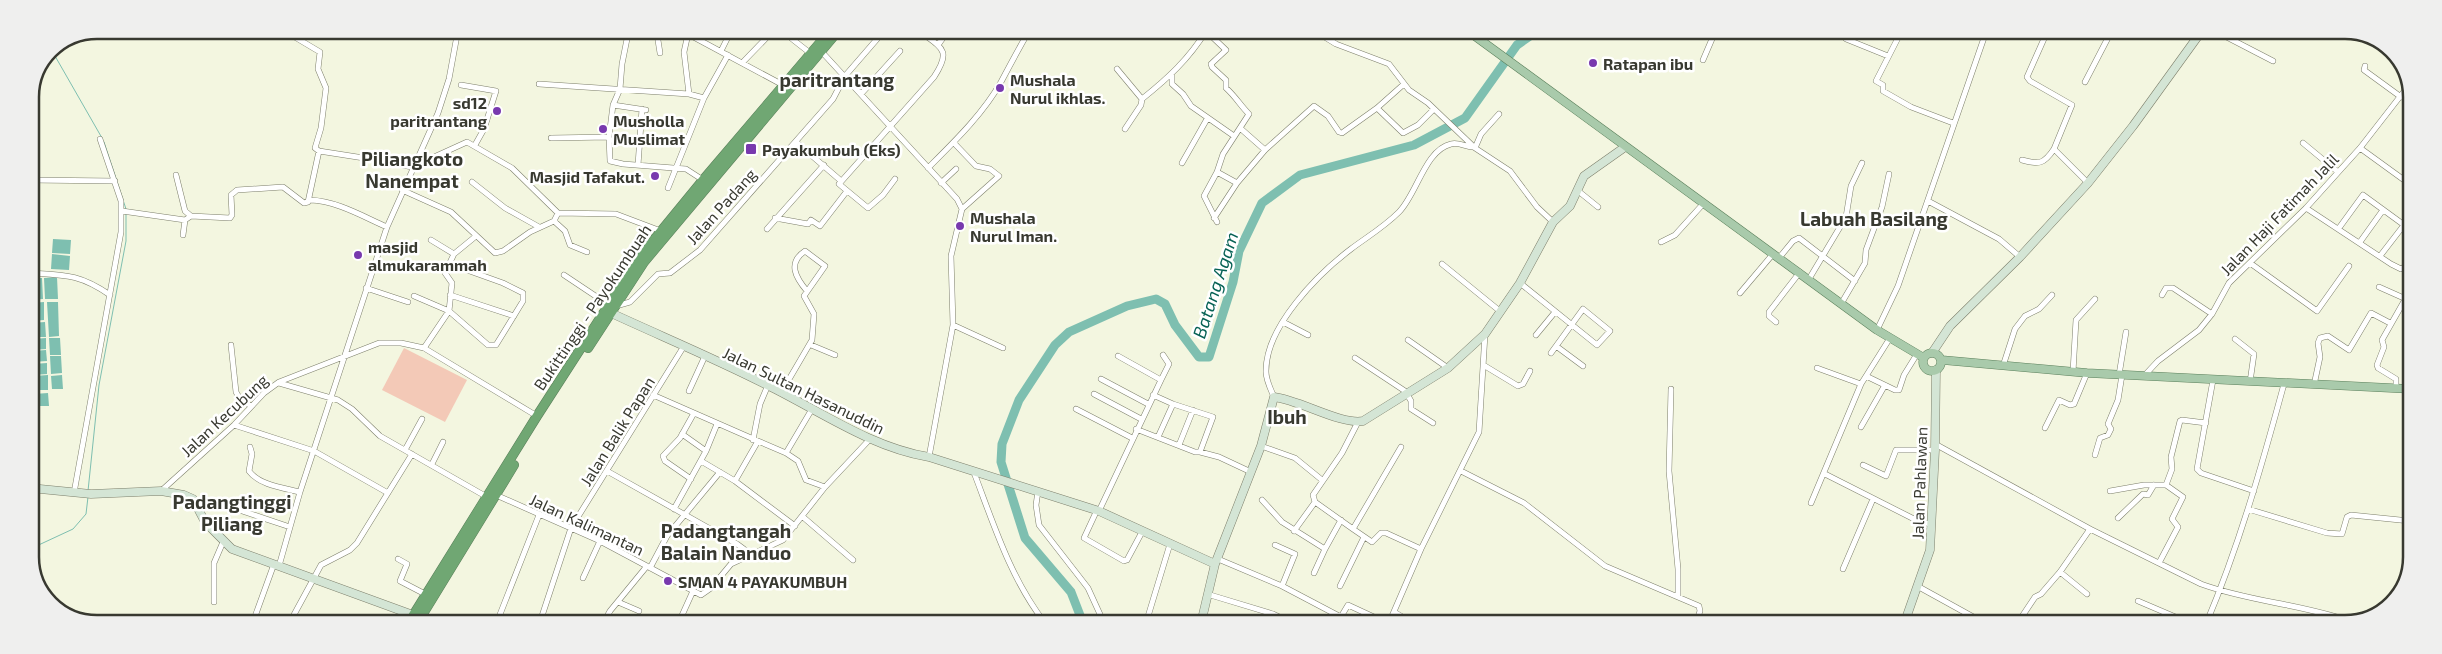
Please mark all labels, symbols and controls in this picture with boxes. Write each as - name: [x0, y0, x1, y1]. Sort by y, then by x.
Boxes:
- place label: Ratapan ibu: [1603, 54, 1693, 73]
- marker: Ratapan ibu: [1587, 57, 1599, 69]
- district label: paritrantang: [780, 68, 894, 91]
- place label: Mushala Nurul ikhlas.: [1010, 70, 1106, 107]
- marker: Mushala Nurul ikhlas.: [994, 82, 1006, 94]
- place label: sd12 paritrantang: [390, 93, 488, 130]
- marker: sd12 paritrantang: [491, 105, 503, 117]
- place label: Musholla Muslimat: [613, 111, 686, 148]
- marker: Musholla Muslimat: [597, 123, 609, 135]
- place label: Payakumbuh (Eks): [762, 140, 901, 160]
- marker: Payakumbuh (Eks): [744, 142, 758, 156]
- district label: Piliangkoto Nanempat: [361, 147, 463, 192]
- street label: Jalan Haji Fatimah Jalil: [2216, 149, 2343, 279]
- street label: Jalan Padang: [682, 164, 760, 248]
- place label: Masjid Tafakut.: [529, 167, 645, 186]
- marker: Masjid Tafakut.: [649, 170, 661, 182]
- district label: Labuah Basilang: [1800, 207, 1948, 230]
- place label: Mushala Nurul Iman.: [970, 208, 1057, 245]
- street label: Bukittinggi - Payokumbuah: [529, 220, 655, 394]
- marker: Mushala Nurul Iman.: [954, 220, 966, 232]
- water label: Batang Agam: [1187, 229, 1243, 341]
- place label: masjid almukarammah: [368, 237, 487, 274]
- marker: masjid almukarammah: [352, 249, 364, 261]
- street label: Jalan Sultan Hasanuddin: [720, 343, 888, 437]
- street label: Jalan Kecubung: [177, 370, 271, 460]
- street label: Jalan Balik Papan: [576, 373, 658, 489]
- district label: Ibuh: [1267, 405, 1307, 428]
- street label: Jalan Pahlawan: [1908, 426, 1930, 540]
- street label: Jalan Kalimantan: [527, 489, 647, 559]
- district label: Padangtinggi Piliang: [173, 490, 291, 535]
- district label: Padangtangah Balain Nanduo: [661, 519, 791, 564]
- place label: SMAN 4 PAYAKUMBUH: [678, 572, 847, 591]
- marker: SMAN 4 PAYAKUMBUH: [662, 575, 674, 587]

